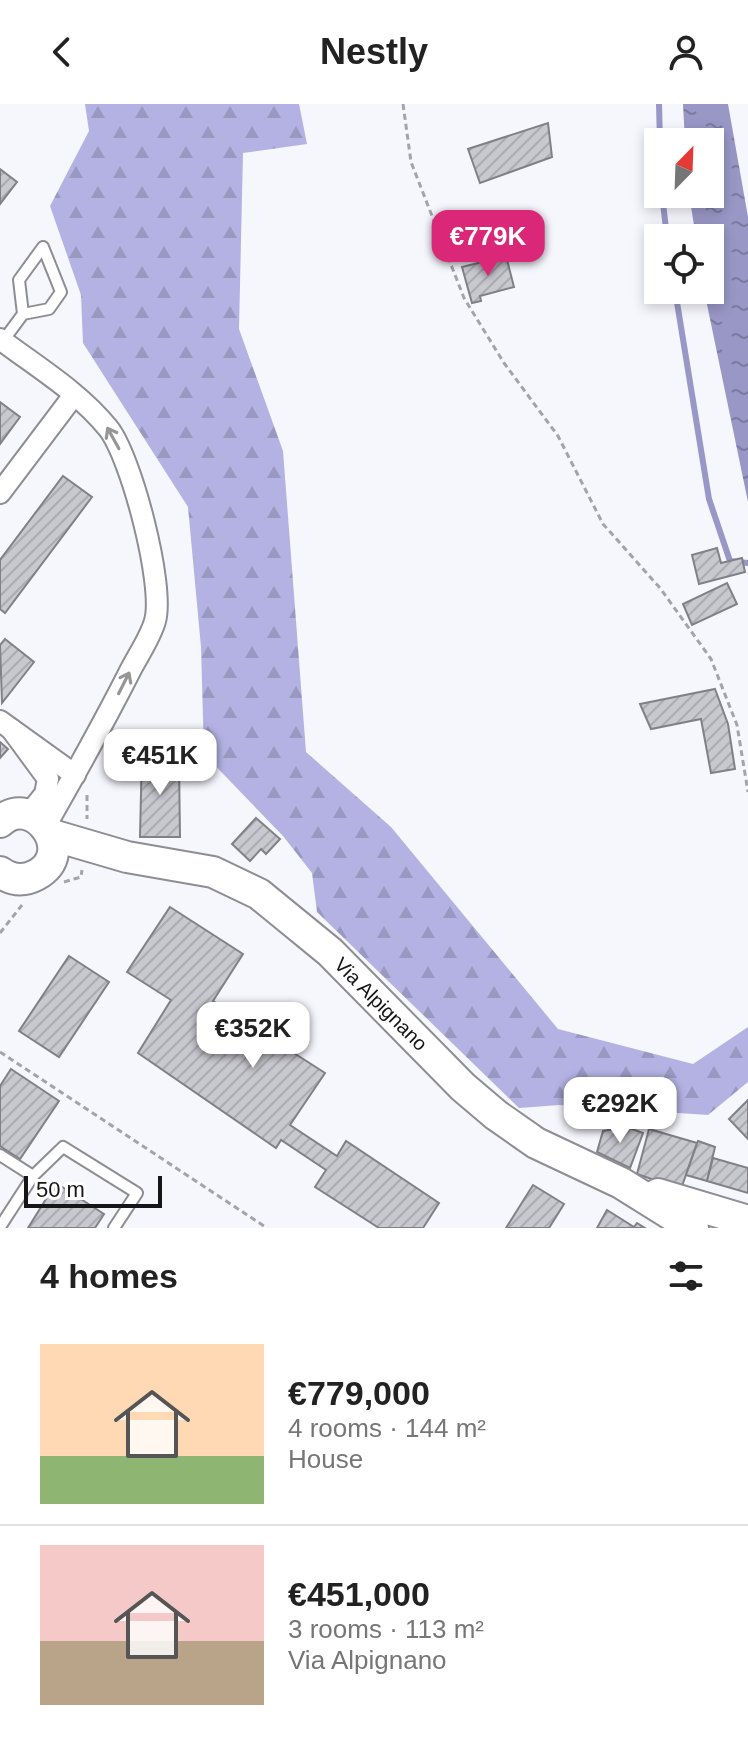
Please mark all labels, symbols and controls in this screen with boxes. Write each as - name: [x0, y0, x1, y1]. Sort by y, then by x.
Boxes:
- icon: back: [40, 30, 84, 74]
- icon: person: [664, 30, 708, 74]
- text: Nestly: [320, 31, 428, 72]
- north arrow: [644, 128, 724, 208]
- map controls: [644, 128, 724, 304]
- pin: €779K: [432, 210, 544, 278]
- text: €779K: [450, 221, 526, 251]
- button: locate: [644, 224, 724, 304]
- one-way arrow: [105, 427, 121, 450]
- one-way arrow: [116, 672, 132, 696]
- pin: €451K: [104, 729, 216, 797]
- text: €451K: [122, 740, 198, 770]
- street label: Via Alpignano: [330, 953, 432, 1055]
- pin: €352K: [197, 1002, 309, 1070]
- text: €352K: [215, 1013, 291, 1043]
- pin: €292K: [564, 1077, 676, 1145]
- text: €292K: [582, 1088, 658, 1118]
- scale bar: [24, 1172, 162, 1208]
- text: 50 m: [36, 1177, 85, 1202]
- icon: filters: [664, 1254, 708, 1298]
- text: 4 homes: [40, 1257, 178, 1295]
- text: €779,000: [288, 1374, 430, 1412]
- icon: home: [104, 1376, 200, 1472]
- text: 4 rooms · 144 m²: [288, 1413, 486, 1443]
- text: House: [288, 1444, 363, 1474]
- text: €451,000: [288, 1575, 430, 1613]
- icon: home: [104, 1577, 200, 1673]
- text: 3 rooms · 113 m²: [288, 1614, 484, 1644]
- text: Via Alpignano: [288, 1645, 447, 1675]

